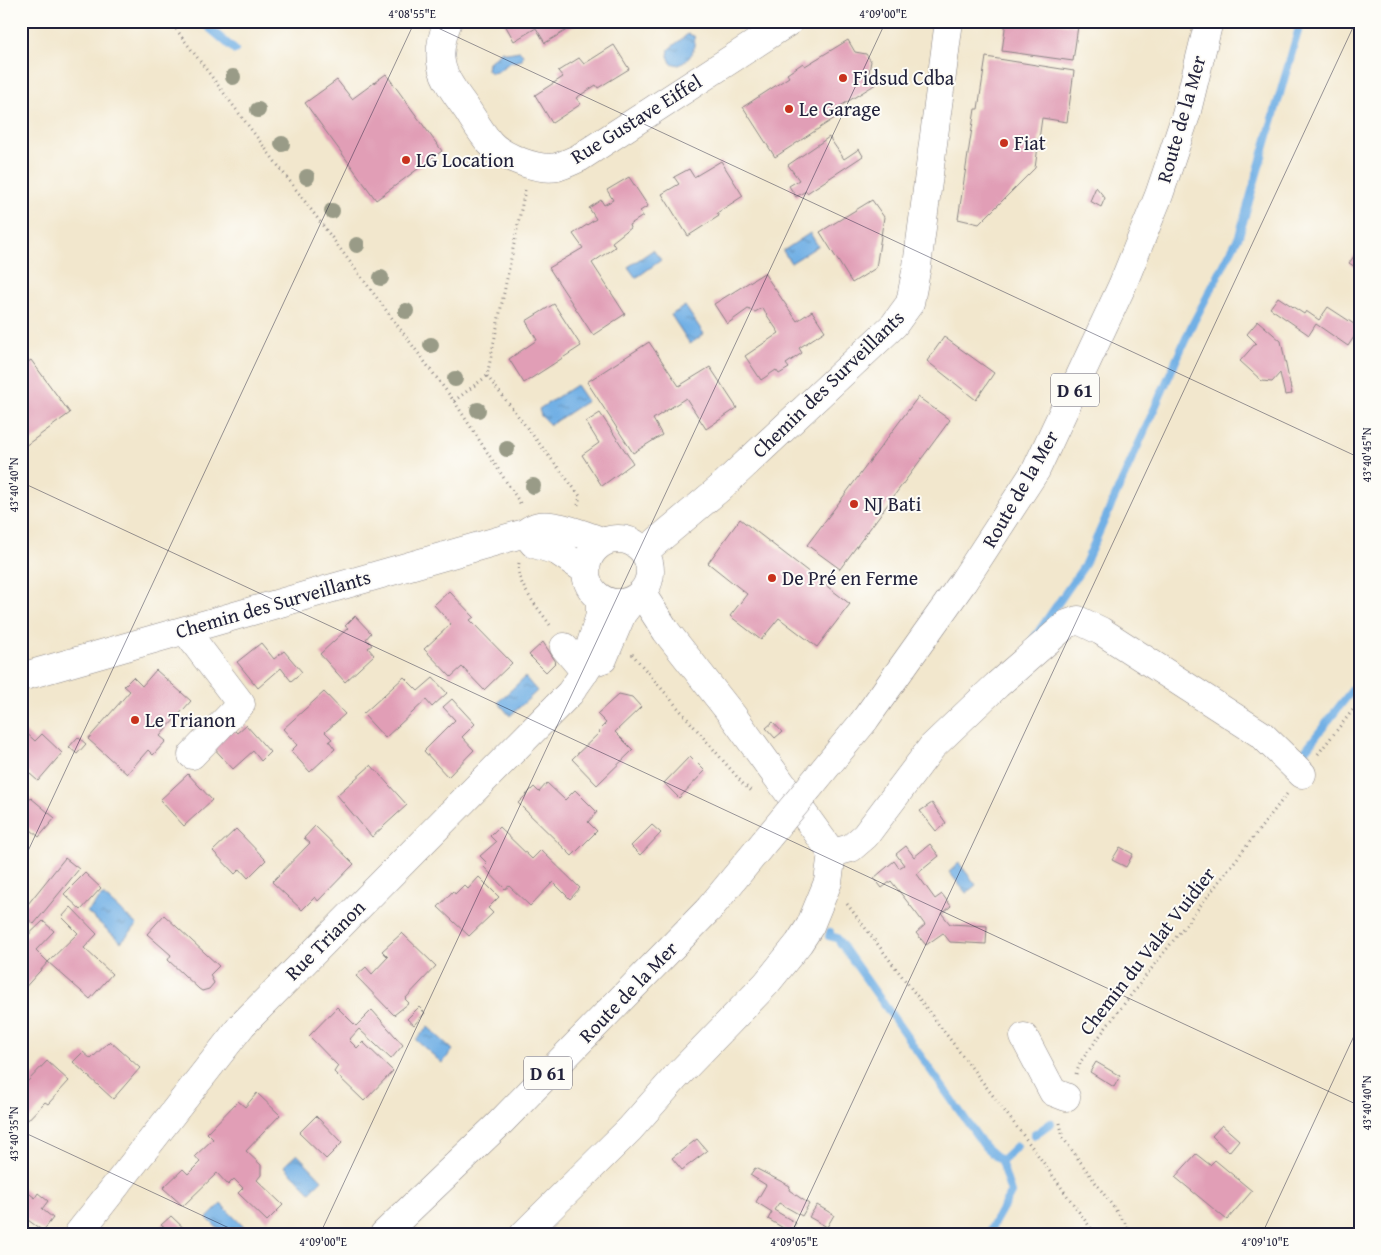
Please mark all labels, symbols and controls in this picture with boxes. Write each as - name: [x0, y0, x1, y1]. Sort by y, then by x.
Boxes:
- text: 4°08'55"E: [388, 5, 436, 22]
- text: 4°09'00"E: [859, 5, 907, 22]
- street label: Route de la Mer: [1148, 52, 1213, 186]
- place label: Fidsud Cdba: [853, 63, 955, 92]
- street label: Rue Gustave Eiffel: [565, 66, 707, 171]
- marker: Fidsud Cdba: [837, 72, 849, 84]
- place label: Le Garage: [799, 94, 881, 123]
- marker: Le Garage: [783, 103, 795, 115]
- place label: Fiat: [1014, 128, 1046, 157]
- marker: Fiat: [998, 137, 1010, 149]
- place label: LG Location: [416, 145, 514, 174]
- marker: LG Location: [400, 154, 412, 166]
- street label: Chemin des Surveillants: [745, 303, 910, 464]
- road number: D 61: [1051, 374, 1099, 406]
- street label: Route de la Mer: [974, 425, 1065, 553]
- text: 43°40'45"N: [1358, 427, 1375, 483]
- text: 43°40'40"N: [5, 457, 22, 513]
- place label: NJ Bati: [864, 489, 922, 518]
- marker: NJ Bati: [848, 498, 860, 510]
- street label: Chemin des Surveillants: [172, 562, 374, 645]
- place label: De Pré en Ferme: [782, 563, 918, 592]
- marker: De Pré en Ferme: [766, 572, 778, 584]
- place label: Le Trianon: [145, 705, 236, 734]
- marker: Le Trianon: [129, 714, 141, 726]
- street label: Chemin du Valat Vuidier: [1072, 860, 1222, 1041]
- street label: Rue Trianon: [278, 893, 371, 986]
- street label: Route de la Mer: [572, 934, 684, 1049]
- road number: D 61: [524, 1056, 572, 1090]
- text: 43°40'40"N: [1358, 1075, 1375, 1131]
- text: 43°40'35"N: [5, 1106, 22, 1162]
- text: 4°09'00"E: [299, 1233, 347, 1250]
- text: 4°09'05"E: [770, 1233, 818, 1250]
- text: 4°09'10"E: [1241, 1233, 1289, 1250]

